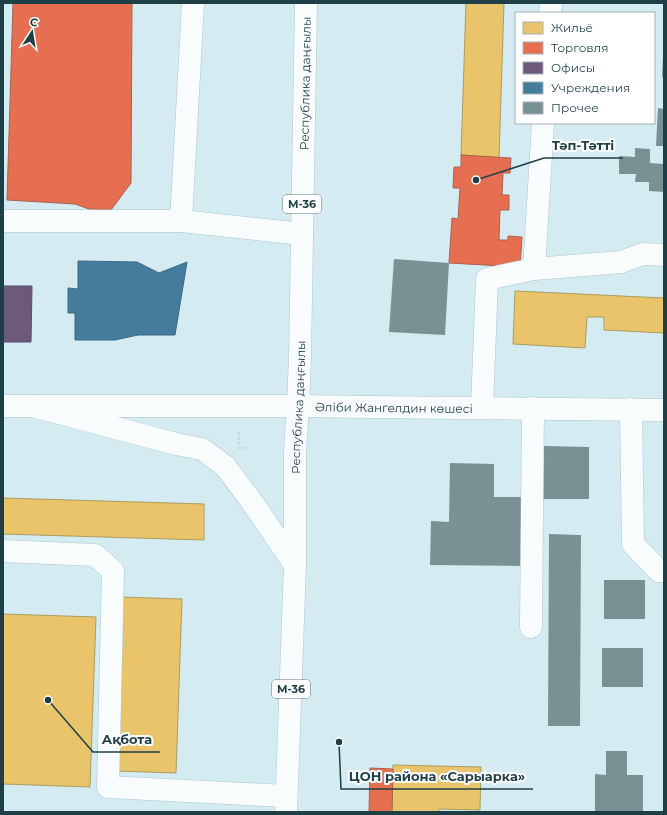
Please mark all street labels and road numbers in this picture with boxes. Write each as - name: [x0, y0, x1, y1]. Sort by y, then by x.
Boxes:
- street label: Республика даңғылы: [296, 16, 313, 150]
- road number: M-36: [283, 195, 321, 213]
- street label: Республика даңғылы: [287, 340, 308, 474]
- street label: Әліби Жангелдин көшесі: [315, 399, 473, 416]
- road number: M-36: [272, 680, 310, 698]

